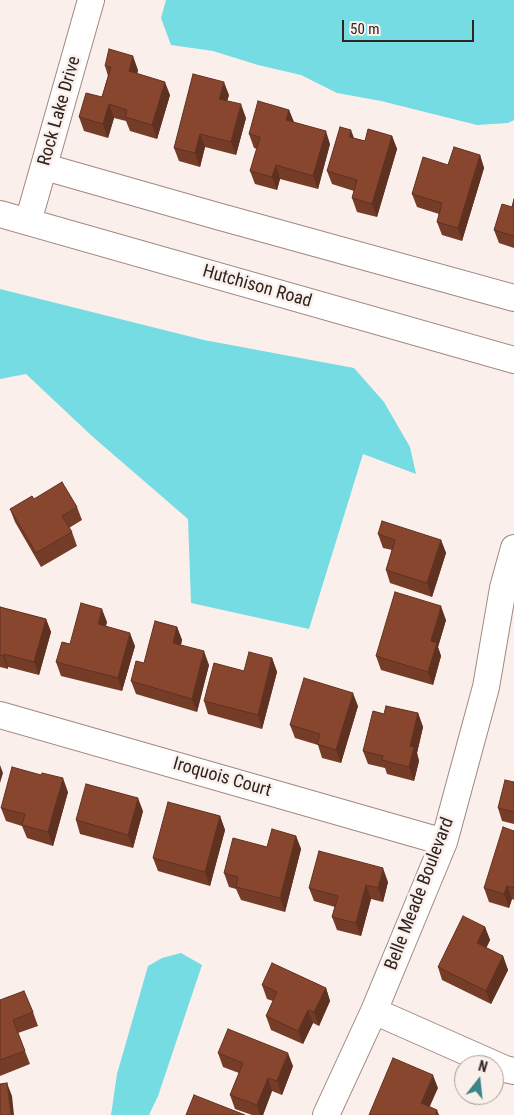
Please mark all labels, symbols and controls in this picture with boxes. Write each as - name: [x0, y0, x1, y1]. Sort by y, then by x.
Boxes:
- scale bar: [344, 10, 476, 42]
- text: 50 m: [350, 20, 380, 38]
- street label: Rock Lake Drive: [34, 54, 86, 168]
- street label: Hutchison Road: [200, 261, 314, 313]
- street label: Iroquois Court: [170, 754, 274, 802]
- street label: Belle Meade Boulevard: [381, 815, 459, 973]
- north arrow: [454, 1055, 504, 1105]
- text: N: [477, 1058, 489, 1075]

